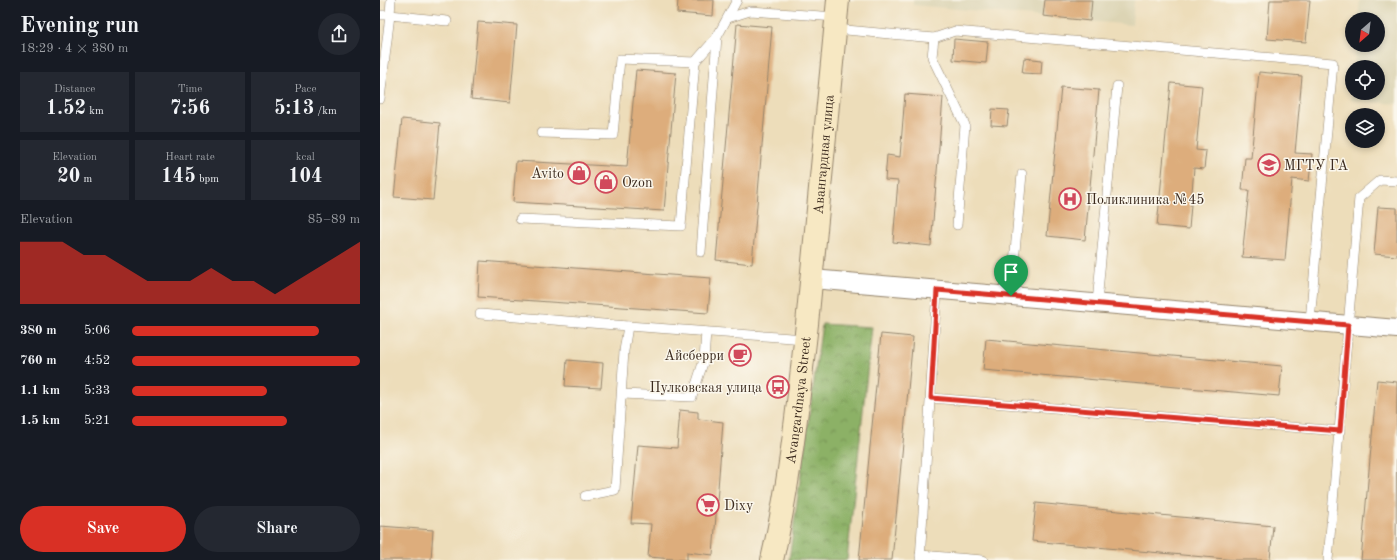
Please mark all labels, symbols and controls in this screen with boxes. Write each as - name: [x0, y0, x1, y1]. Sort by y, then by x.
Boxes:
- north arrow: [1345, 12, 1385, 52]
- map controls: [1345, 12, 1385, 148]
- button: share: [318, 13, 360, 55]
- text: Evening run: [20, 15, 139, 37]
- text: 18:29 · 4 × 380 m: [20, 42, 128, 55]
- button: locate: [1345, 60, 1385, 100]
- text: Distance: [54, 84, 95, 95]
- text: Time: [178, 84, 202, 95]
- text: Pace: [294, 84, 316, 95]
- street label: Авангардная улица: [812, 94, 837, 215]
- text: 1.52: [46, 99, 86, 119]
- text: 7:56: [170, 99, 210, 119]
- text: 5:13: [274, 99, 314, 119]
- text: km: [86, 106, 104, 117]
- text: /km: [314, 106, 337, 117]
- button: layers: [1345, 108, 1385, 148]
- text: Elevation: [52, 152, 97, 163]
- text: Heart rate: [165, 152, 215, 163]
- text: kcal: [296, 152, 315, 163]
- school or university icon: МГТУ ГА: [1256, 152, 1282, 178]
- place label: МГТУ ГА: [1284, 159, 1348, 173]
- shop icon: Avito: [566, 160, 592, 186]
- text: 20: [57, 167, 80, 187]
- text: 145: [161, 167, 196, 187]
- text: 104: [288, 167, 323, 187]
- place label: Avito: [531, 167, 564, 181]
- shop icon: Ozon: [593, 169, 619, 195]
- text: m: [80, 174, 92, 185]
- text: bpm: [196, 174, 219, 185]
- place label: Ozon: [622, 176, 653, 190]
- hospital icon: Поликлиника №45: [1057, 186, 1083, 212]
- place label: Поликлиника №45: [1086, 193, 1204, 207]
- text: Elevation: [20, 213, 73, 226]
- text: 85–89 m: [308, 213, 360, 226]
- pin: [994, 255, 1028, 296]
- icon: arrive: [1000, 261, 1022, 283]
- text: 380 m: [20, 324, 57, 337]
- text: 5:06: [84, 324, 110, 337]
- street label: Avangardnaya Street: [784, 336, 814, 465]
- cafe icon: Айсберри: [727, 342, 753, 368]
- place label: Айсберри: [664, 349, 724, 363]
- text: 760 m: [20, 354, 57, 367]
- text: 4:52: [84, 354, 110, 367]
- bus stop icon: Пулковская улица: [765, 374, 791, 400]
- place label: Пулковская улица: [650, 381, 762, 395]
- text: 1.1 km: [20, 384, 60, 397]
- text: 5:33: [84, 384, 110, 397]
- text: 1.5 km: [20, 414, 60, 427]
- text: 5:21: [84, 414, 110, 427]
- supermarket icon: Dixy: [695, 492, 721, 518]
- place label: Dixy: [724, 499, 754, 513]
- button: Save: [20, 506, 186, 552]
- button: Share: [194, 506, 360, 552]

